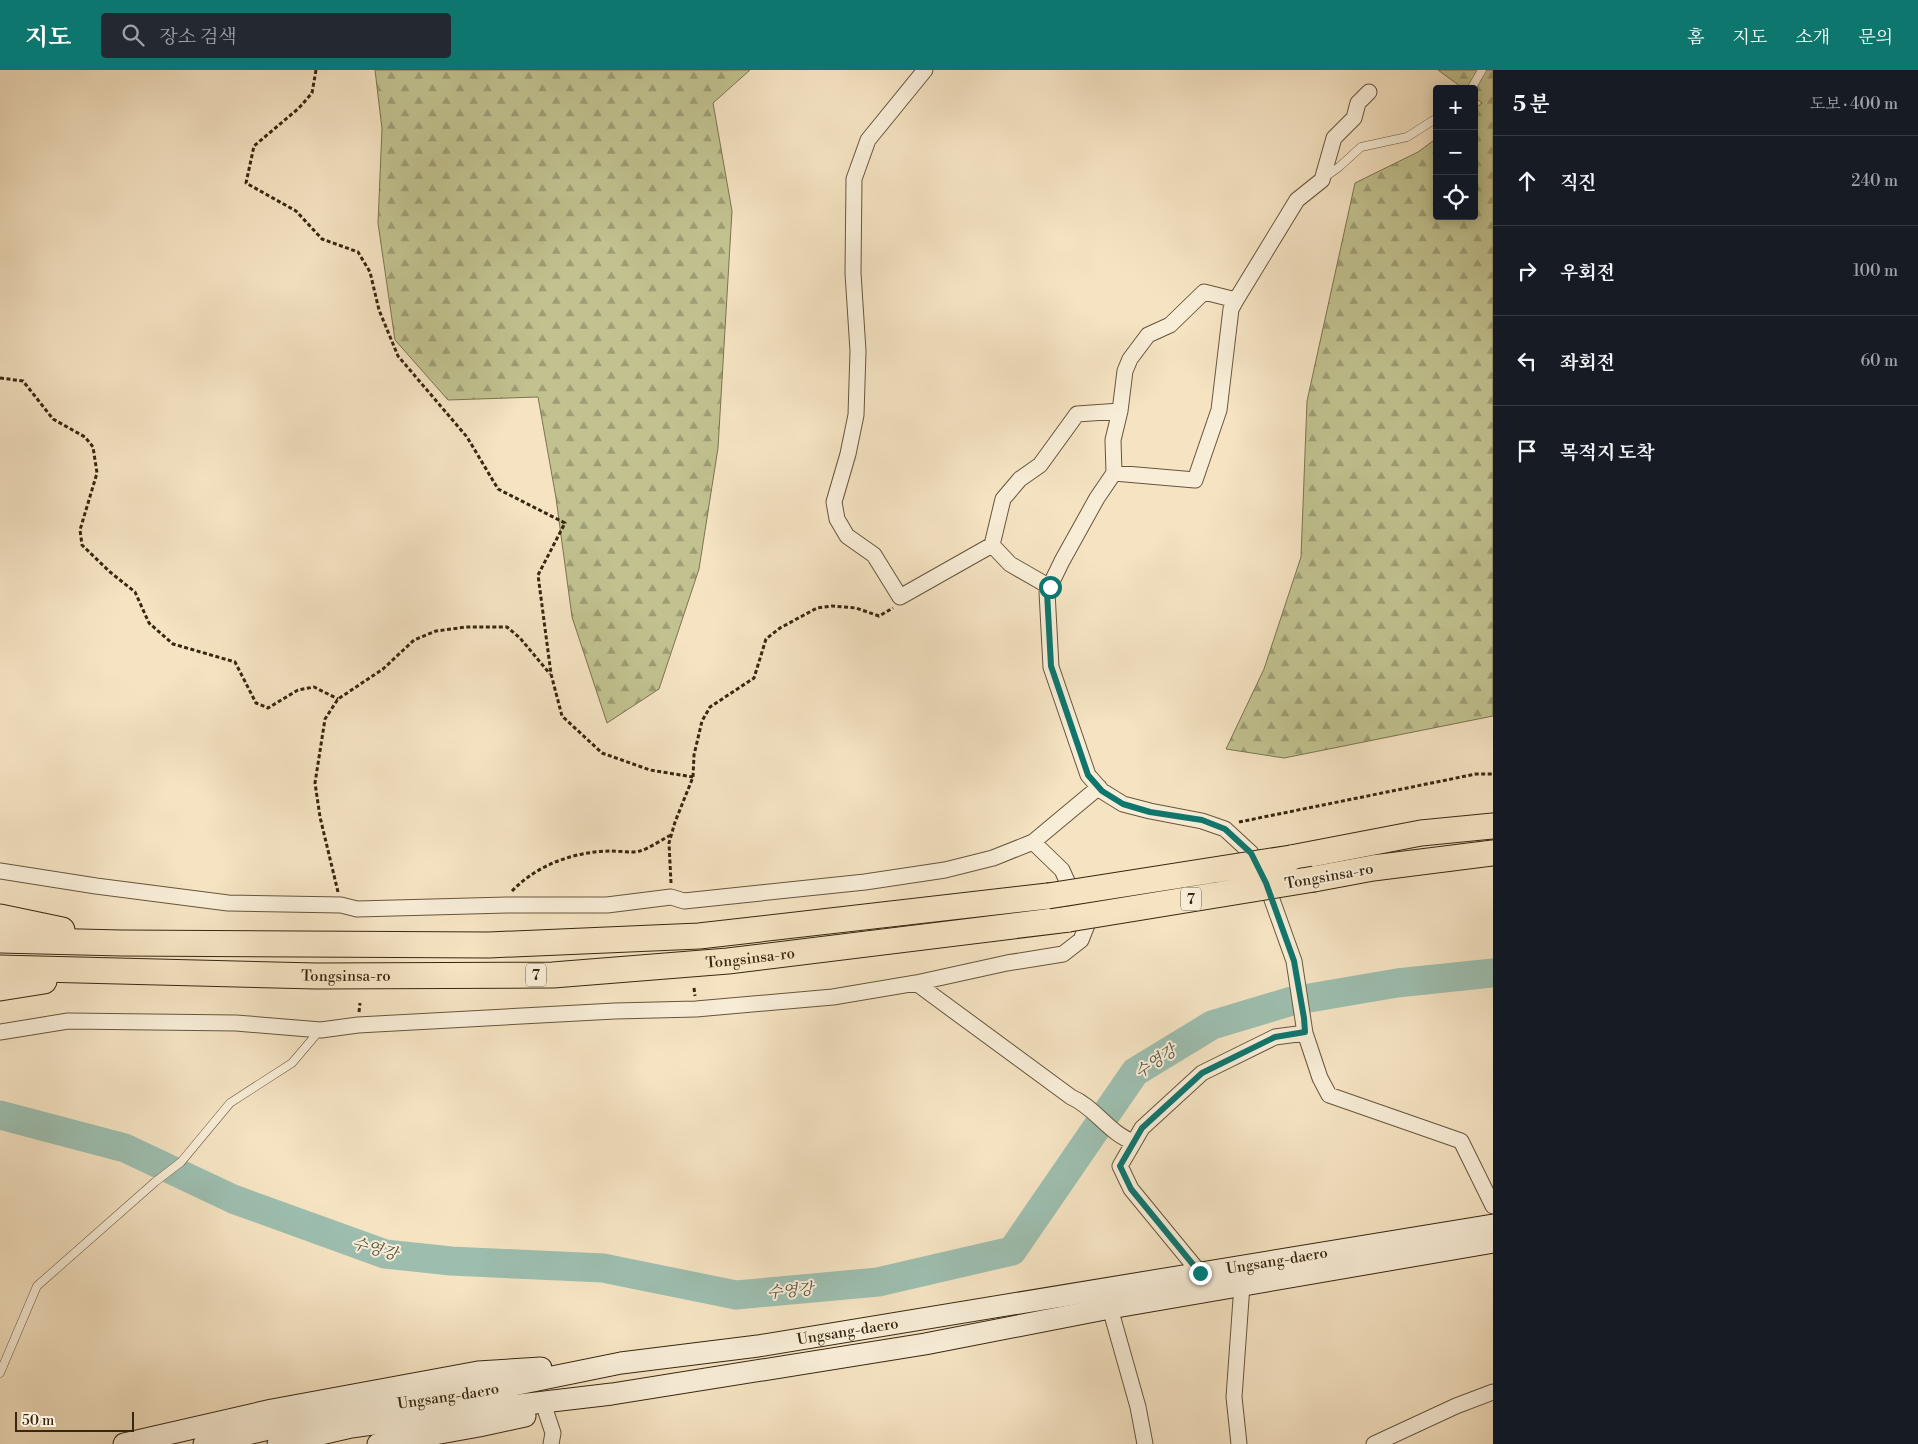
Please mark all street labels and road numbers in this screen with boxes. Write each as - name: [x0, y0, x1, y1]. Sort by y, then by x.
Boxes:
- street label: Tongsinsa-ro: [1283, 859, 1375, 894]
- road number: 7: [1181, 888, 1201, 911]
- street label: Tongsinsa-ro: [705, 944, 796, 973]
- road number: 7: [526, 964, 546, 986]
- street label: Tongsinsa-ro: [301, 967, 391, 986]
- street label: Ungsang-daero: [1225, 1243, 1329, 1279]
- street label: Ungsang-daero: [796, 1314, 900, 1349]
- street label: Ungsang-daero: [396, 1379, 501, 1414]

